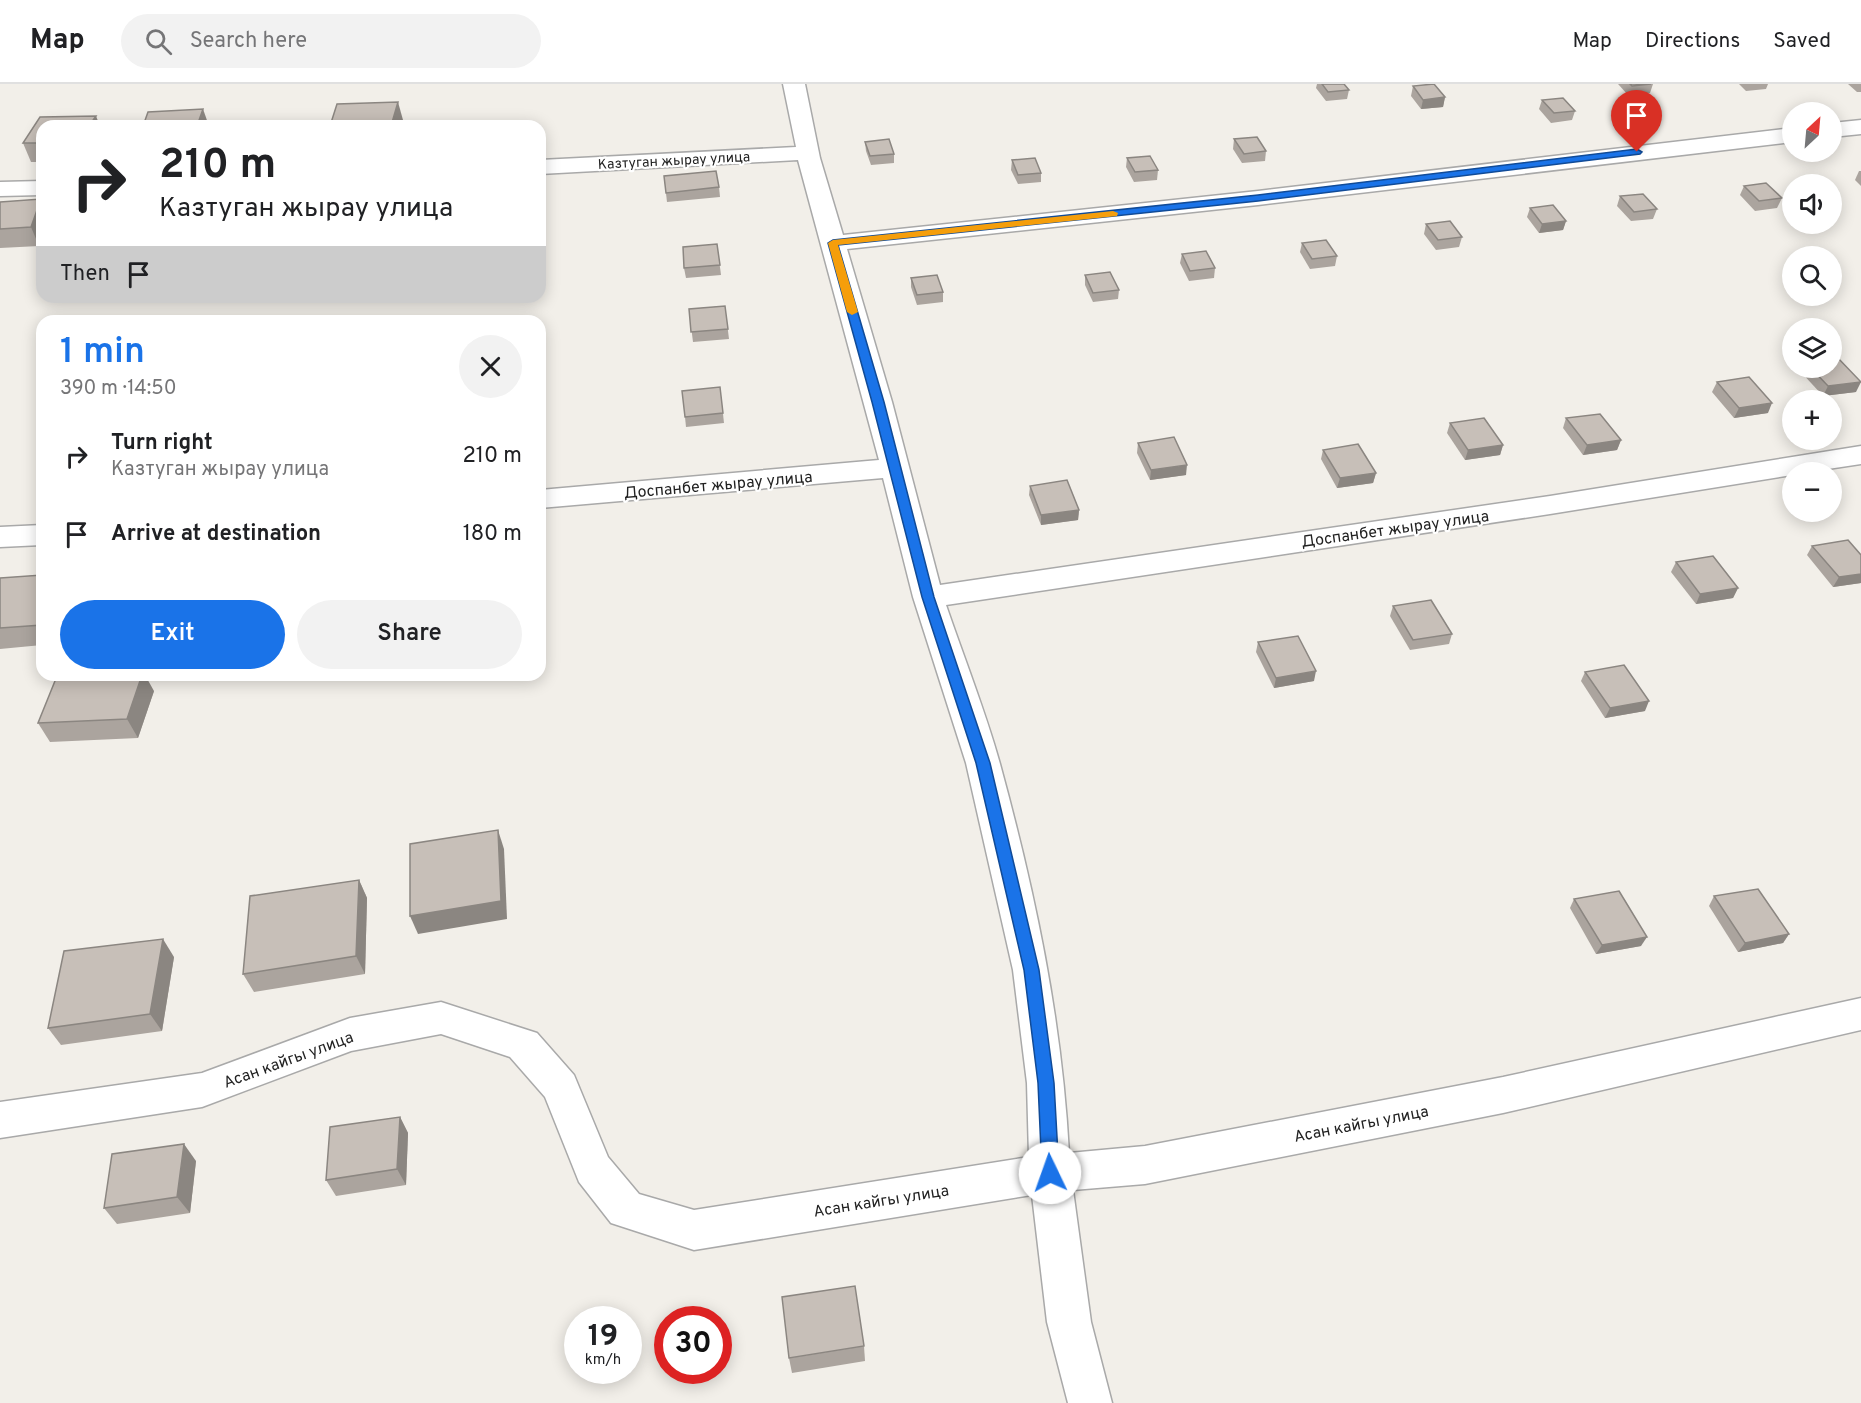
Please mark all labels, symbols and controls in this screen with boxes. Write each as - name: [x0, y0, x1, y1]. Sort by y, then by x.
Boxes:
- search box: [121, 14, 541, 68]
- text: Map: [30, 23, 85, 59]
- icon: search: [142, 25, 175, 58]
- text: Search here: [190, 28, 307, 55]
- text: Map: [1572, 28, 1612, 55]
- text: Directions: [1645, 28, 1740, 55]
- text: Saved: [1773, 28, 1831, 55]
- pin: [1611, 90, 1662, 152]
- icon: arrive: [1620, 99, 1653, 132]
- north arrow: [1782, 102, 1842, 162]
- map controls: [1782, 102, 1842, 522]
- text: 210 m: [159, 140, 276, 193]
- icon: right: [60, 144, 138, 222]
- street label: Казтуган жырау улица: [597, 149, 751, 174]
- button: sound: [1782, 174, 1842, 234]
- text: Казтуган жырау улица: [159, 192, 453, 226]
- button: search: [1782, 246, 1842, 306]
- icon: arrive: [122, 258, 155, 291]
- text: Then: [60, 261, 110, 288]
- button: layers: [1782, 318, 1842, 378]
- text: 1 min: [60, 330, 145, 376]
- button: close: [459, 335, 522, 398]
- text: 390 m · 14:50: [60, 376, 177, 402]
- button: +: [1782, 390, 1842, 450]
- text: Turn right: [111, 430, 213, 457]
- icon: right: [60, 440, 93, 473]
- text: 210 m: [462, 443, 522, 470]
- text: Казтуган жырау улица: [111, 457, 329, 483]
- button: −: [1782, 462, 1842, 522]
- street label: Доспанбет жырау улица: [623, 468, 813, 504]
- street label: Доспанбет жырау улица: [1300, 507, 1490, 553]
- icon: arrive: [60, 518, 93, 551]
- text: Arrive at destination: [111, 521, 321, 548]
- text: 180 m: [463, 521, 522, 548]
- button: Exit: [60, 600, 285, 669]
- button: Share: [297, 600, 522, 669]
- street label: Асан кайгы улица: [221, 1028, 356, 1094]
- street label: Асан кайгы улица: [1292, 1102, 1430, 1148]
- position arrow: [1018, 1141, 1082, 1205]
- street label: Асан кайгы улица: [812, 1181, 950, 1223]
- speed limit sign: 30: [654, 1306, 732, 1384]
- text: 19: [588, 1319, 618, 1356]
- text: km/h: [585, 1351, 621, 1370]

